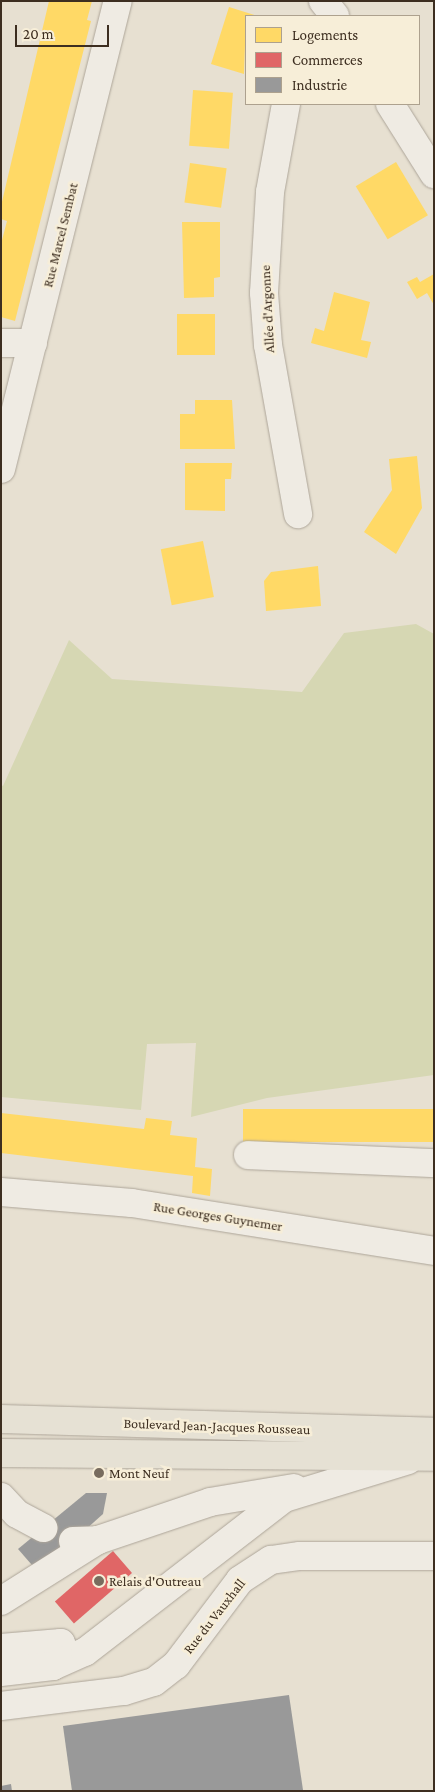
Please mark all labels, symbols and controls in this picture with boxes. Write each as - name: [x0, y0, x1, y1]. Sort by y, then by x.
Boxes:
- scale bar: [18, 15, 111, 47]
- legend: [245, 15, 420, 105]
- text: 20 m: [23, 26, 54, 42]
- text: Logements: [292, 27, 358, 43]
- text: Commerces: [292, 52, 363, 68]
- text: Industrie: [292, 77, 347, 93]
- street label: Rue Marcel Sembat: [39, 181, 81, 289]
- street label: Allée d'Argonne: [256, 264, 278, 354]
- street label: Rue Georges Guynemer: [152, 1198, 284, 1234]
- street label: Boulevard Jean-Jacques Rousseau: [123, 1414, 311, 1438]
- place label: Mont Neuf: [109, 1465, 169, 1481]
- marker: Mont Neuf: [93, 1467, 105, 1479]
- place label: Relais d'Outreau: [109, 1573, 201, 1589]
- marker: Relais d'Outreau: [93, 1575, 105, 1587]
- street label: Rue du Vauxhall: [180, 1575, 248, 1657]

